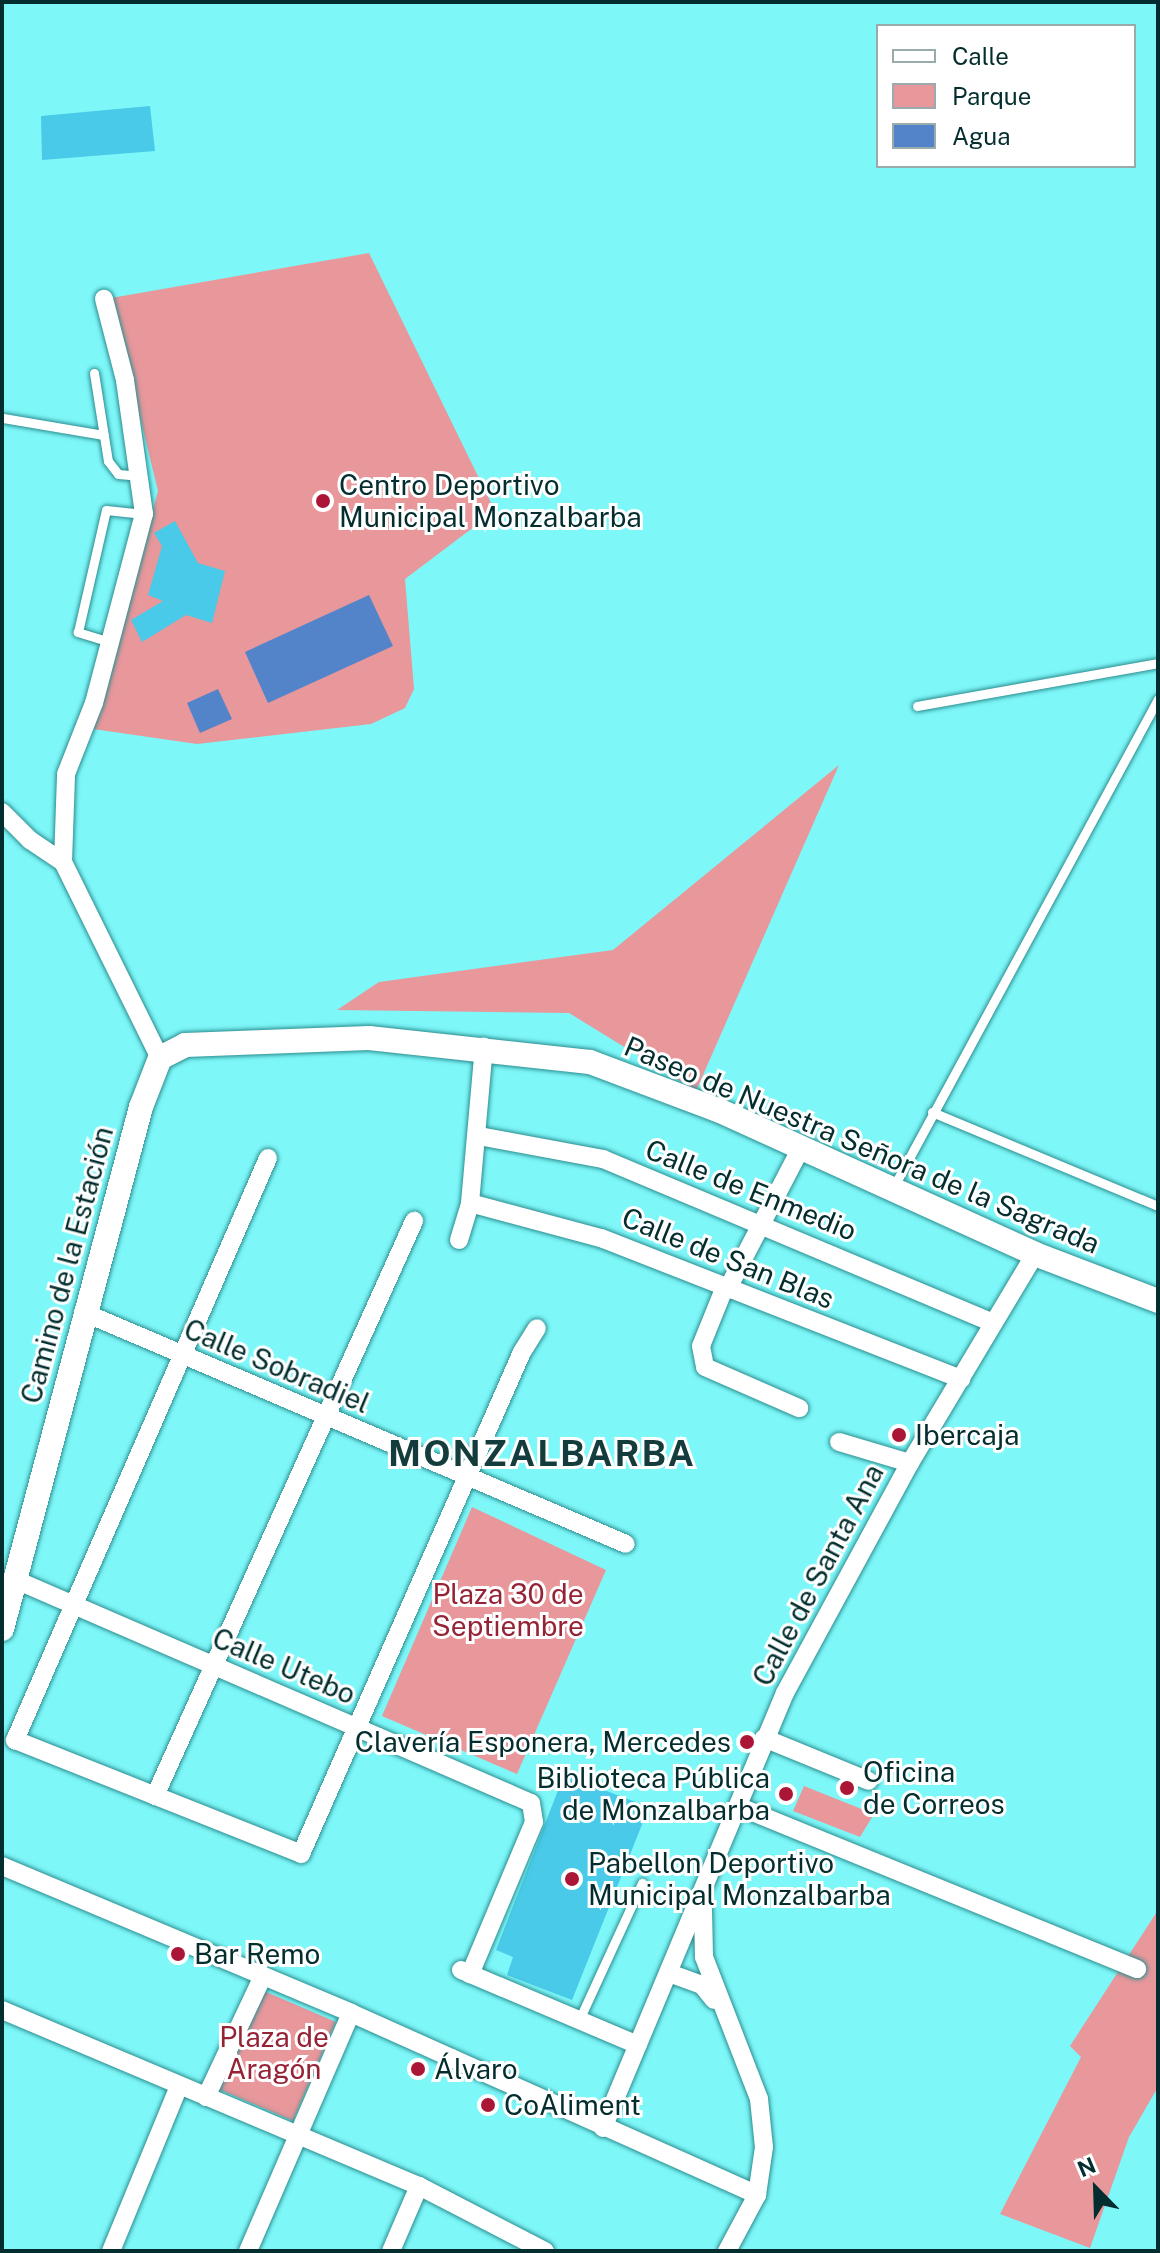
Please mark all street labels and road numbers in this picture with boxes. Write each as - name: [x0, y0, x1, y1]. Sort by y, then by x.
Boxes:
- street label: Paseo de Nuestra Señora de la Sagrada: [619, 1029, 1105, 1261]
- street label: Camino de la Estación: [14, 1123, 120, 1407]
- street label: Calle de Enmedio: [640, 1132, 862, 1248]
- street label: Calle de San Blas: [617, 1200, 839, 1316]
- street label: Calle Sobradiel: [179, 1312, 375, 1420]
- street label: Calle de Santa Ana: [745, 1458, 891, 1692]
- street label: Calle Utebo: [207, 1621, 361, 1711]

